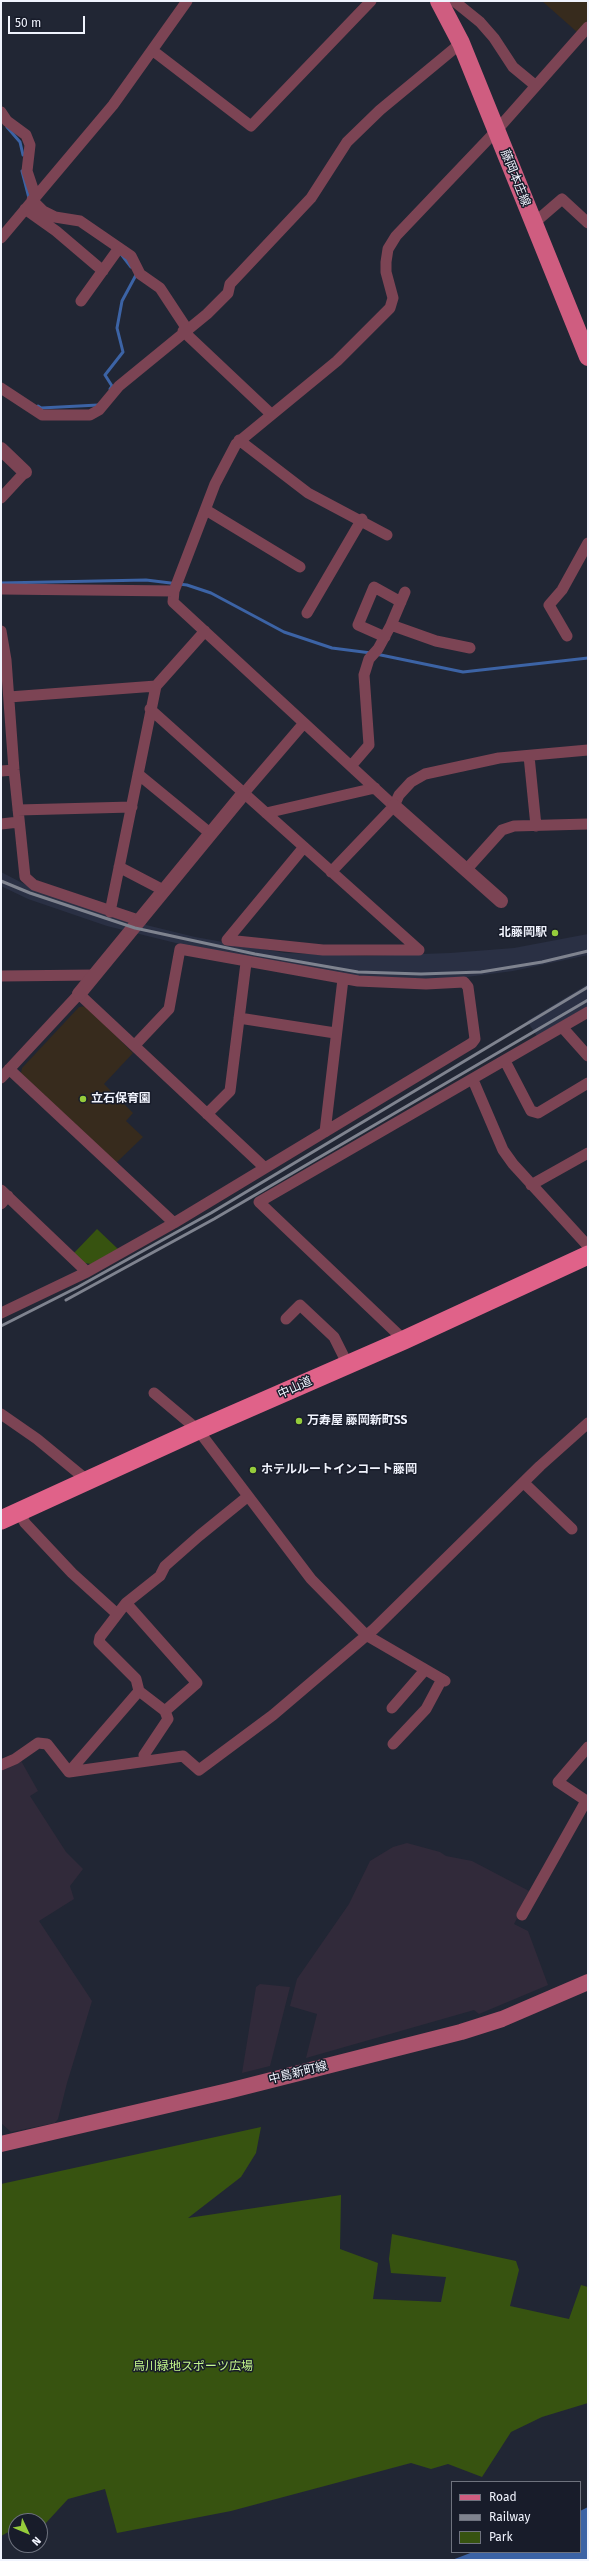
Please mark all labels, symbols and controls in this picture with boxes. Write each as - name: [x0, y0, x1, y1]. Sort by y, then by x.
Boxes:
- scale bar: [10, 8, 87, 34]
- text: 50 m: [15, 16, 41, 30]
- street label: 藤岡本庄線: [497, 147, 533, 209]
- place label: 北藤岡駅: [499, 926, 547, 940]
- marker: 北藤岡駅: [550, 928, 560, 938]
- place label: 立石保育園: [91, 1092, 151, 1106]
- marker: 立石保育園: [78, 1094, 88, 1104]
- street label: 中山道: [276, 1374, 314, 1402]
- place label: 万寿屋 藤岡新町SS: [307, 1414, 407, 1428]
- marker: 万寿屋 藤岡新町SS: [294, 1416, 304, 1426]
- place label: ホテルルートインコート藤岡: [261, 1463, 417, 1477]
- marker: ホテルルートインコート藤岡: [248, 1465, 258, 1475]
- street label: 中島新町線: [267, 2059, 329, 2087]
- park label: 烏川緑地スポーツ広場: [133, 2360, 253, 2374]
- legend: [451, 2481, 581, 2553]
- text: Road: [489, 2490, 517, 2504]
- text: Railway: [489, 2510, 530, 2524]
- north arrow: [8, 2513, 48, 2553]
- text: Park: [489, 2530, 513, 2544]
- text: N: [29, 2534, 43, 2548]

